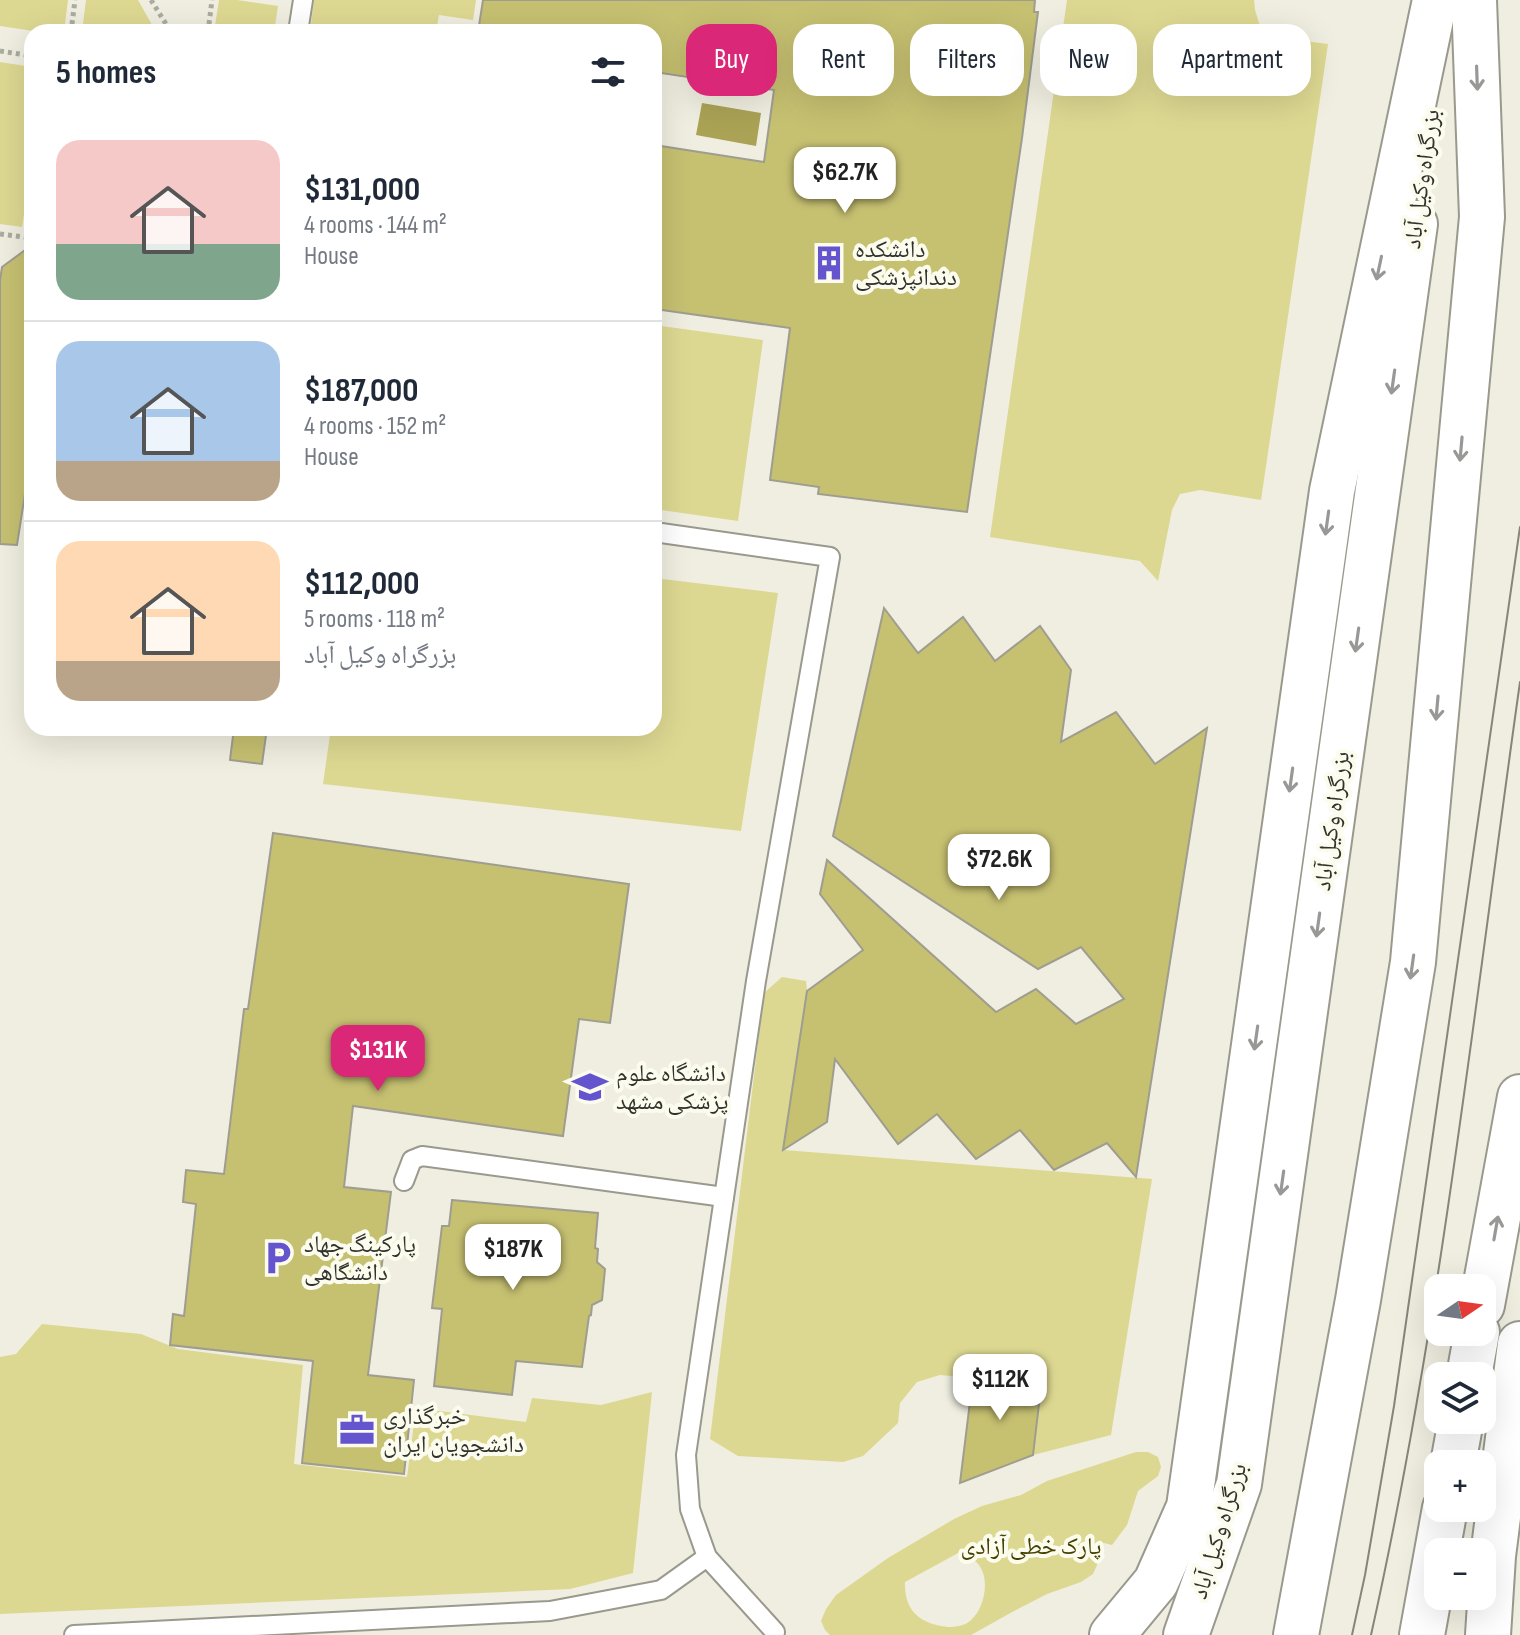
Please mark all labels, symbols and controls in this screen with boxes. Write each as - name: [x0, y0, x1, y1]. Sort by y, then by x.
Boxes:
- chip: Buy: [686, 24, 777, 96]
- chip: Rent: [793, 24, 894, 96]
- chip: Filters: [910, 24, 1024, 96]
- chip: New: [1040, 24, 1137, 96]
- chip: Apartment: [1153, 24, 1311, 96]
- icon: filters: [586, 50, 630, 94]
- text: 5 homes: [56, 52, 156, 93]
- one-way arrow: [1469, 64, 1484, 91]
- street label: بزرگراه وکیل آباد: [1398, 107, 1446, 251]
- pin: $62.7K: [780, 147, 910, 215]
- text: $62.7K: [812, 157, 878, 188]
- text: $131,000: [304, 169, 420, 210]
- icon: home: [120, 172, 216, 268]
- text: 4 rooms · 144 m²: [304, 210, 447, 241]
- place label: دانشکده دندانپزشکی: [855, 235, 957, 292]
- text: House: [304, 241, 359, 272]
- building icon: دانشکده دندانپزشکی: [810, 244, 848, 282]
- one-way arrow: [1371, 255, 1386, 280]
- one-way arrow: [1385, 369, 1400, 394]
- text: $187,000: [304, 370, 418, 411]
- icon: home: [120, 373, 216, 469]
- text: 4 rooms · 152 m²: [304, 411, 446, 442]
- one-way arrow: [1453, 435, 1468, 462]
- text: House: [304, 442, 359, 473]
- one-way arrow: [1319, 510, 1334, 535]
- text: $112,000: [304, 563, 419, 604]
- icon: home: [120, 573, 216, 669]
- text: 5 rooms · 118 m²: [304, 604, 445, 635]
- one-way arrow: [1349, 627, 1364, 652]
- text: بزرگراه وکیل آباد: [304, 640, 456, 671]
- one-way arrow: [1429, 694, 1444, 721]
- street label: بزرگراه وکیل آباد: [1308, 749, 1356, 893]
- one-way arrow: [1283, 767, 1298, 792]
- pin: $72.6K: [934, 834, 1064, 902]
- text: $72.6K: [966, 844, 1032, 875]
- one-way arrow: [1310, 912, 1325, 937]
- one-way arrow: [1404, 953, 1419, 979]
- pin: $131K: [322, 1025, 434, 1093]
- one-way arrow: [1248, 1025, 1263, 1050]
- text: $131K: [349, 1035, 407, 1066]
- place label: دانشگاه علوم پزشکی مشهد: [616, 1059, 728, 1116]
- school or university icon: دانشگاه علوم پزشکی مشهد: [571, 1068, 609, 1106]
- one-way arrow: [1274, 1169, 1289, 1195]
- one-way arrow: [1489, 1216, 1504, 1242]
- pin: $187K: [457, 1224, 569, 1292]
- place label: پارکینگ جهاد دانشگاهی: [304, 1230, 416, 1287]
- text: $187K: [483, 1234, 543, 1265]
- parking icon: پارکینگ جهاد دانشگاهی: [259, 1239, 297, 1277]
- north arrow: [1424, 1274, 1496, 1346]
- map controls: [1424, 1274, 1496, 1610]
- pin: $112K: [944, 1354, 1056, 1422]
- button: layers: [1424, 1362, 1496, 1434]
- text: $112K: [971, 1364, 1029, 1395]
- place label: خبرگذاری دانشجویان ایران: [383, 1402, 524, 1459]
- office icon: خبرگذاری دانشجویان ایران: [338, 1411, 376, 1449]
- button: +: [1424, 1450, 1496, 1522]
- street label: بزرگراه وکیل آباد: [1185, 1459, 1253, 1603]
- park label: پارک خطی آزادی: [961, 1532, 1101, 1561]
- button: −: [1424, 1538, 1496, 1610]

